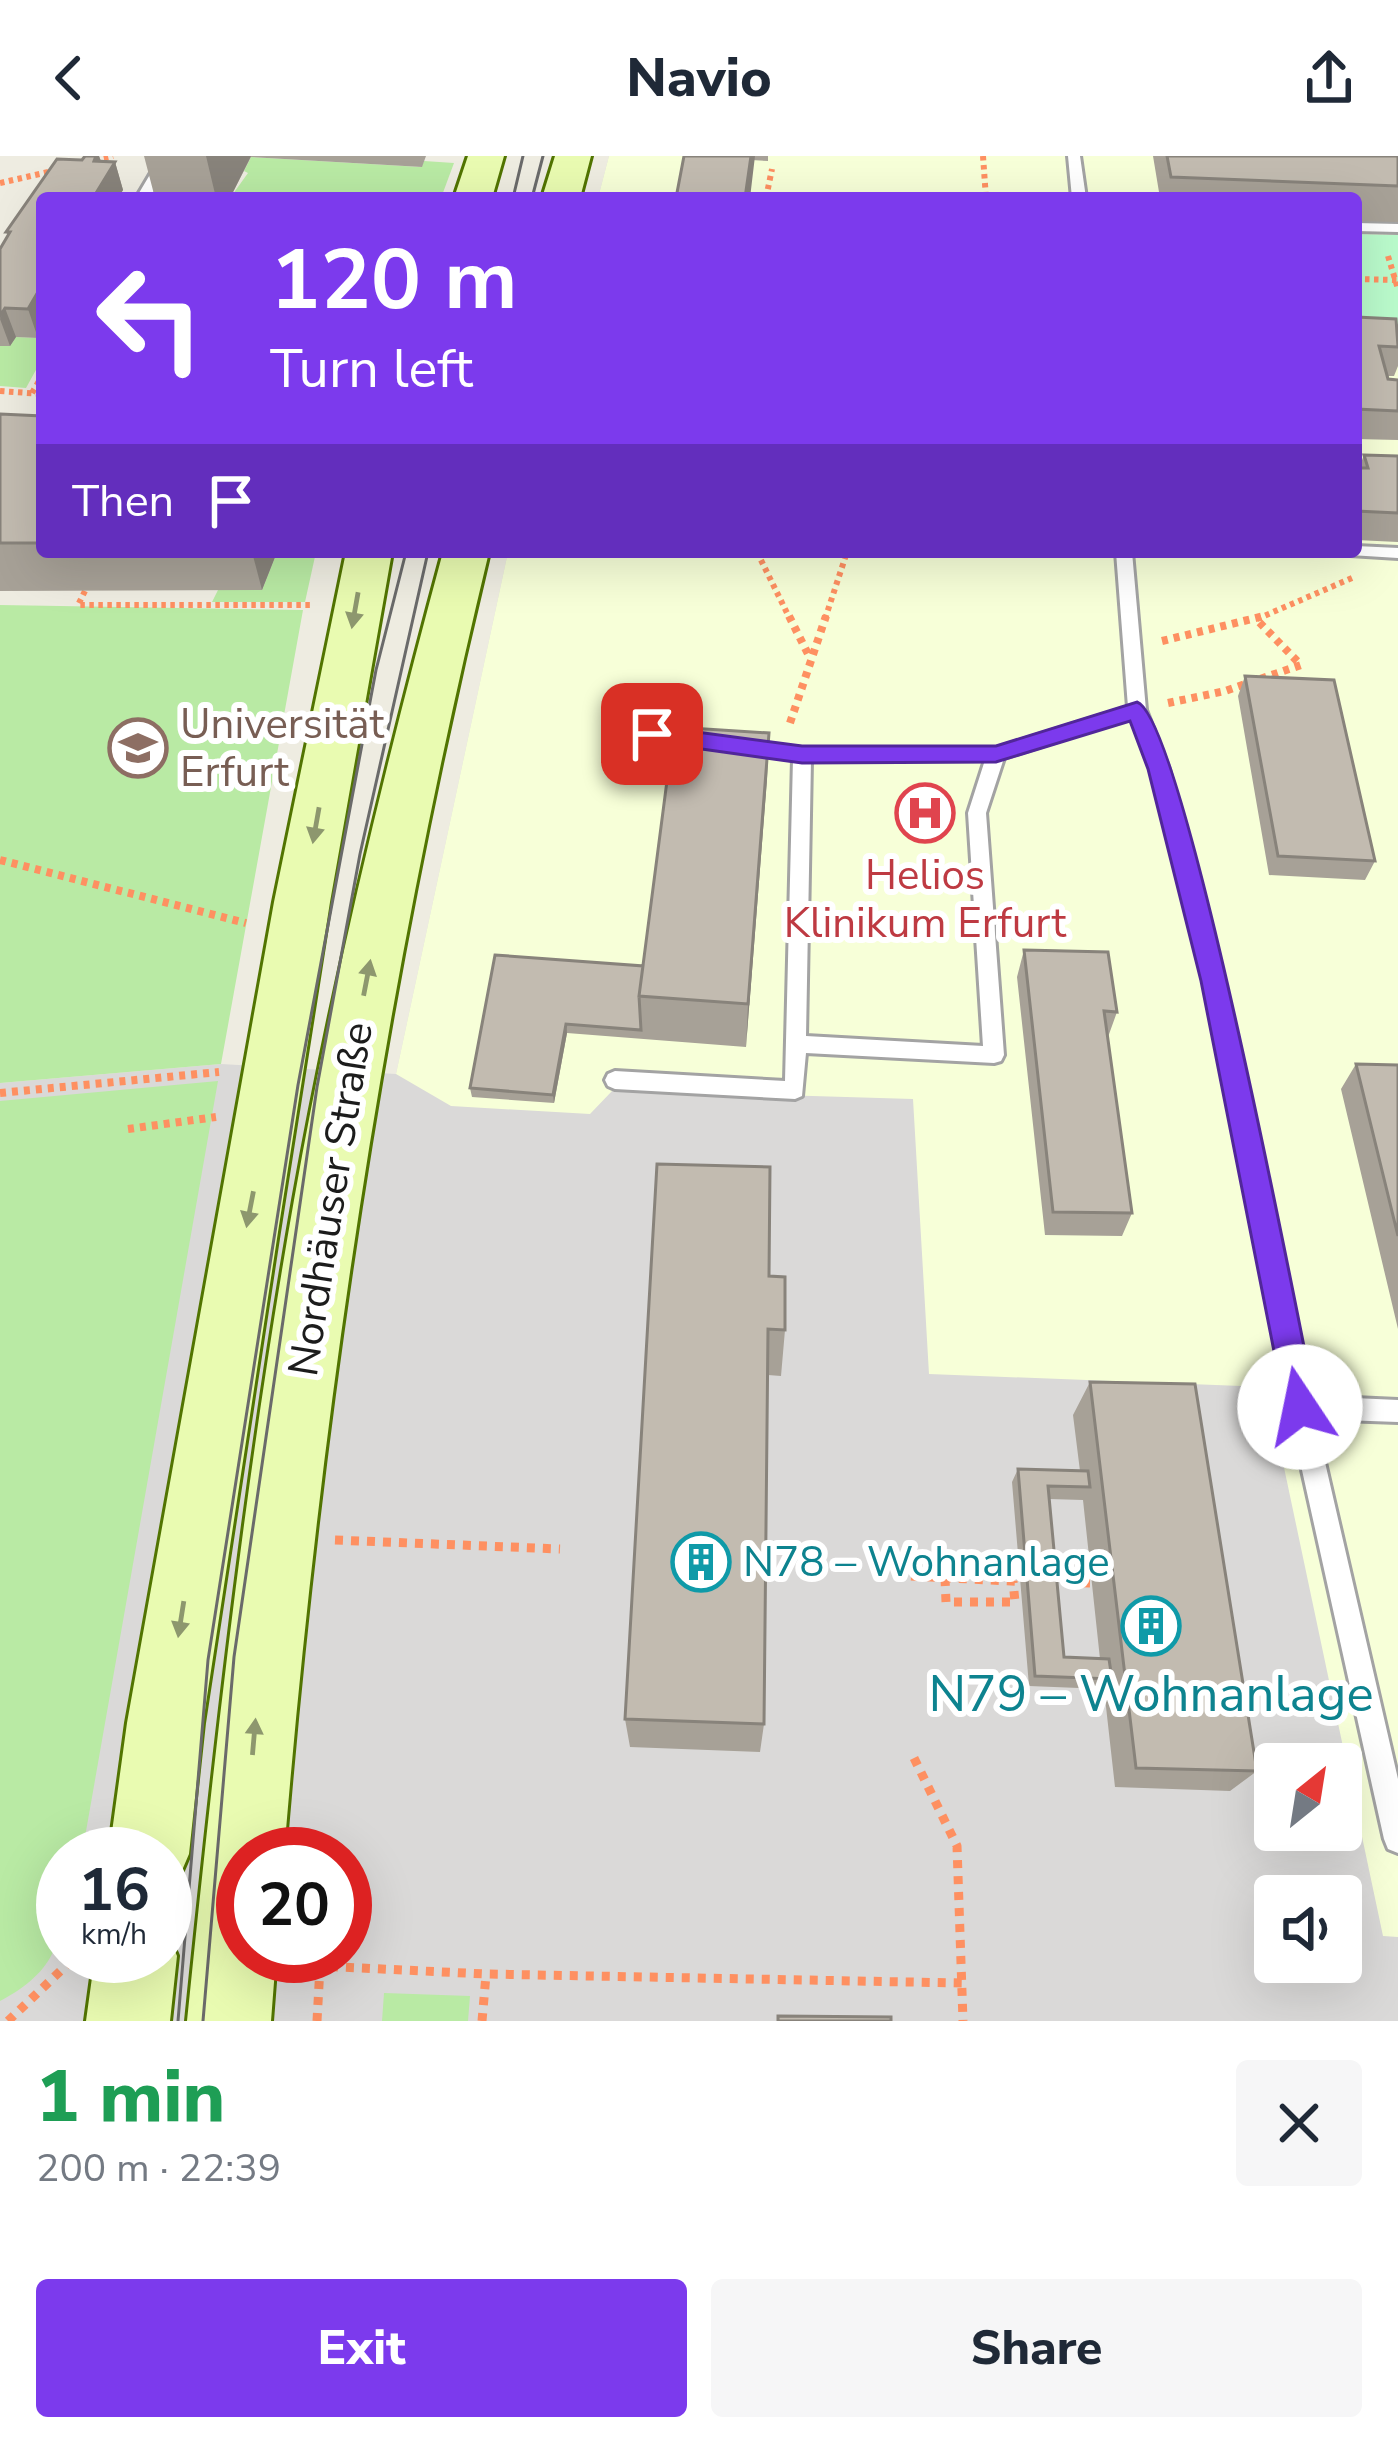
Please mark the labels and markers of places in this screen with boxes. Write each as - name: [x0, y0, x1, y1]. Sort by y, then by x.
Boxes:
- pin: [601, 683, 703, 785]
- place label: Universität Erfurt: [180, 696, 385, 801]
- school or university icon: Universität Erfurt: [107, 717, 169, 779]
- hospital icon: Helios Klinikum Erfurt: [894, 782, 956, 844]
- place label: Helios Klinikum Erfurt: [784, 847, 1066, 952]
- building icon: N78 – Wohnanlage: [670, 1531, 732, 1593]
- place label: N78 – Wohnanlage: [743, 1534, 1110, 1591]
- building icon: N79 – Wohnanlage: [1120, 1595, 1182, 1657]
- place label: N79 – Wohnanlage: [928, 1659, 1374, 1729]

